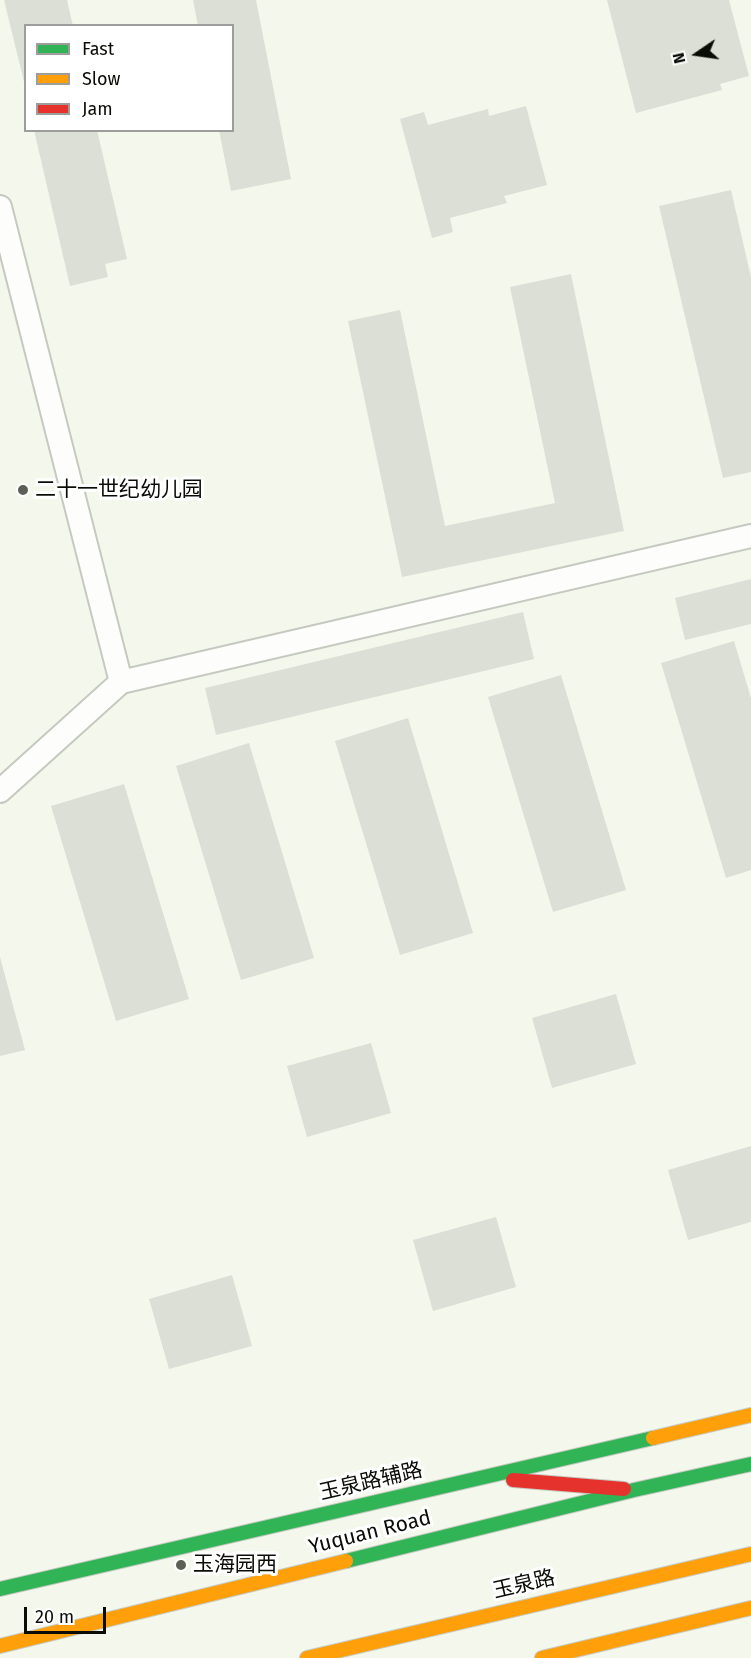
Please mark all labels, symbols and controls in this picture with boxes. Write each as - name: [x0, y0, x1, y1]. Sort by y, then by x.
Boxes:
- legend: [24, 24, 234, 132]
- north arrow: [667, 24, 727, 84]
- text: Fast: [82, 38, 114, 60]
- text: N: [669, 51, 689, 65]
- text: Slow: [82, 68, 120, 90]
- text: Jam: [82, 98, 113, 120]
- place label: 二十一世纪幼儿园: [35, 477, 203, 503]
- marker: 二十一世纪幼儿园: [16, 483, 30, 497]
- street label: 玉泉路辅路: [317, 1458, 425, 1506]
- street label: Yuquan Road: [306, 1506, 434, 1560]
- place label: 玉海园西: [193, 1552, 277, 1578]
- marker: 玉海园西: [174, 1558, 188, 1572]
- street label: 玉泉路: [490, 1566, 558, 1604]
- scale bar: [27, 1595, 110, 1633]
- text: 20 m: [35, 1606, 74, 1628]

